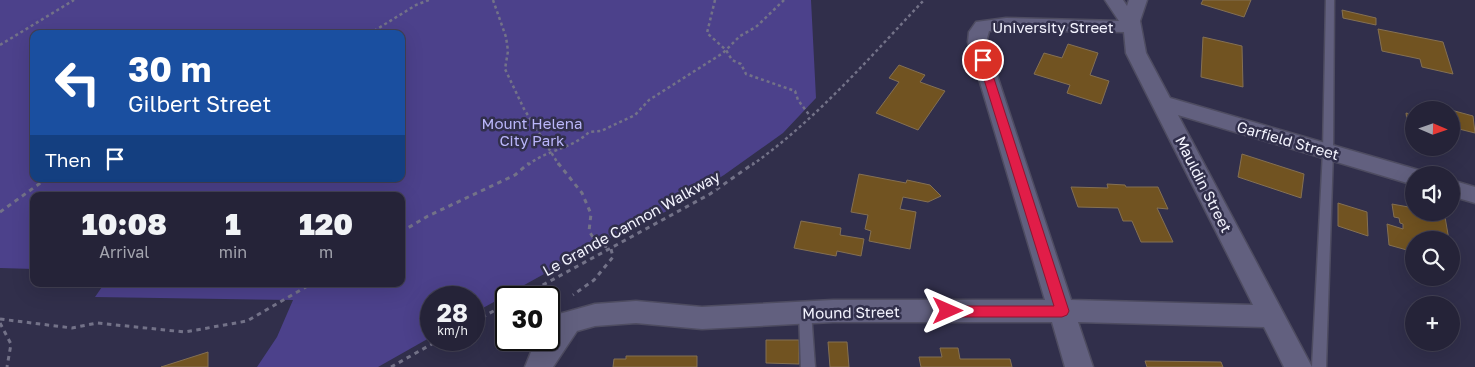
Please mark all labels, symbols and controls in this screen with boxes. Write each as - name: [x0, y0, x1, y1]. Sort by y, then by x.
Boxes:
- street label: University Street: [992, 18, 1114, 36]
- pin: [962, 39, 1004, 81]
- icon: arrive: [969, 46, 997, 74]
- text: 30 m: [128, 48, 211, 90]
- icon: left: [45, 50, 110, 115]
- text: Gilbert Street: [128, 90, 271, 117]
- north arrow: [1405, 101, 1460, 156]
- map controls: [1405, 101, 1460, 351]
- park label: Mount Helena City Park: [482, 114, 582, 149]
- street label: Garfield Street: [1235, 117, 1341, 163]
- street label: Mauldin Street: [1172, 133, 1236, 235]
- icon: arrive: [101, 145, 129, 173]
- text: Then: [45, 148, 91, 171]
- street label: Le Grande Cannon Walkway: [539, 166, 723, 279]
- button: sound: [1405, 166, 1460, 221]
- text: 10:08: [82, 206, 167, 242]
- text: 1: [225, 206, 241, 242]
- text: 120: [299, 206, 353, 242]
- button: search: [1405, 231, 1460, 286]
- text: Arrival: [99, 242, 149, 262]
- text: min: [219, 242, 247, 262]
- text: m: [319, 242, 333, 262]
- position arrow: [921, 284, 973, 336]
- speed limit sign: 30: [495, 286, 560, 351]
- button: +: [1405, 296, 1460, 351]
- text: 28: [437, 297, 468, 328]
- street label: Mound Street: [802, 302, 900, 322]
- text: km/h: [437, 323, 468, 338]

